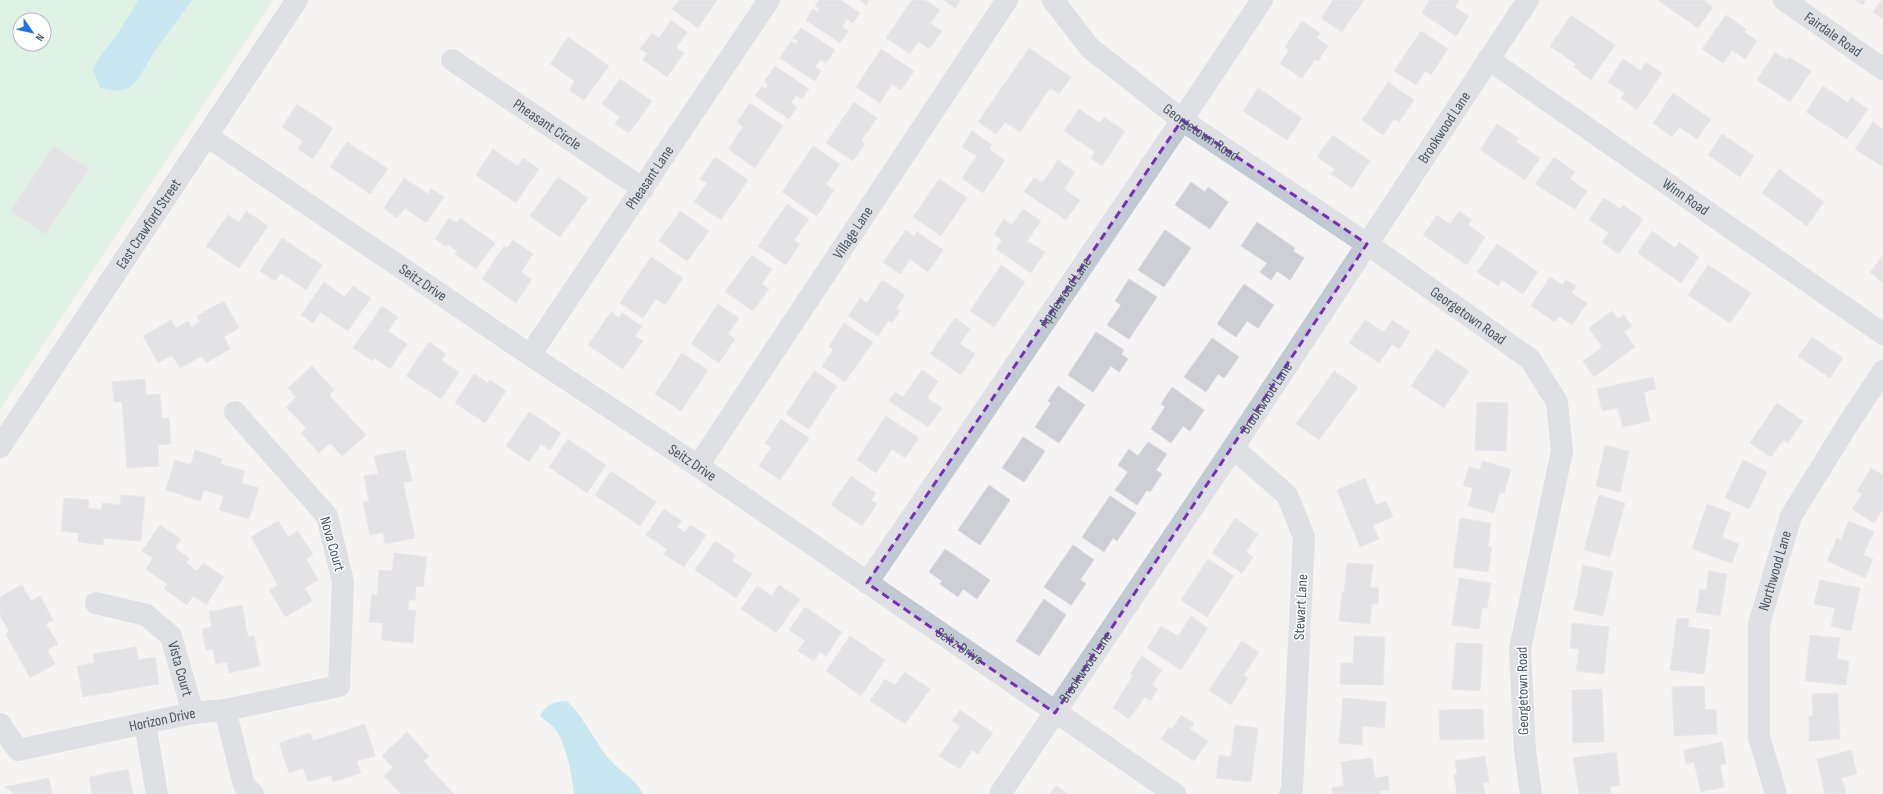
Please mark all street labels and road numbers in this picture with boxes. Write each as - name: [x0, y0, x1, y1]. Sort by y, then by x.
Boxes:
- street label: Fairdale Road: [1801, 8, 1866, 61]
- street label: Brookwood Lane: [1414, 88, 1475, 167]
- street label: Pheasant Circle: [510, 95, 585, 154]
- street label: Georgetown Road: [1159, 99, 1243, 165]
- street label: Pheasant Lane: [621, 142, 678, 213]
- street label: Winn Road: [1659, 174, 1713, 220]
- street label: East Crawford Street: [112, 175, 185, 272]
- street label: Village Lane: [828, 203, 877, 263]
- street label: Applewood Lane: [1034, 253, 1096, 332]
- street label: Seitz Drive: [395, 259, 451, 305]
- street label: Georgetown Road: [1427, 282, 1510, 349]
- street label: Brookwood Lane: [1235, 358, 1296, 438]
- street label: Seitz Drive: [665, 440, 720, 485]
- street label: Nova Court: [315, 514, 349, 574]
- street label: Northwood Lane: [1754, 528, 1796, 613]
- street label: Stewart Lane: [1290, 574, 1312, 640]
- street label: Seitz Drive: [932, 623, 987, 669]
- street label: Brookwood Lane: [1055, 628, 1116, 707]
- street label: Vista Court: [163, 639, 197, 699]
- street label: Georgetown Road: [1513, 647, 1533, 735]
- street label: Horizon Drive: [127, 703, 197, 736]

